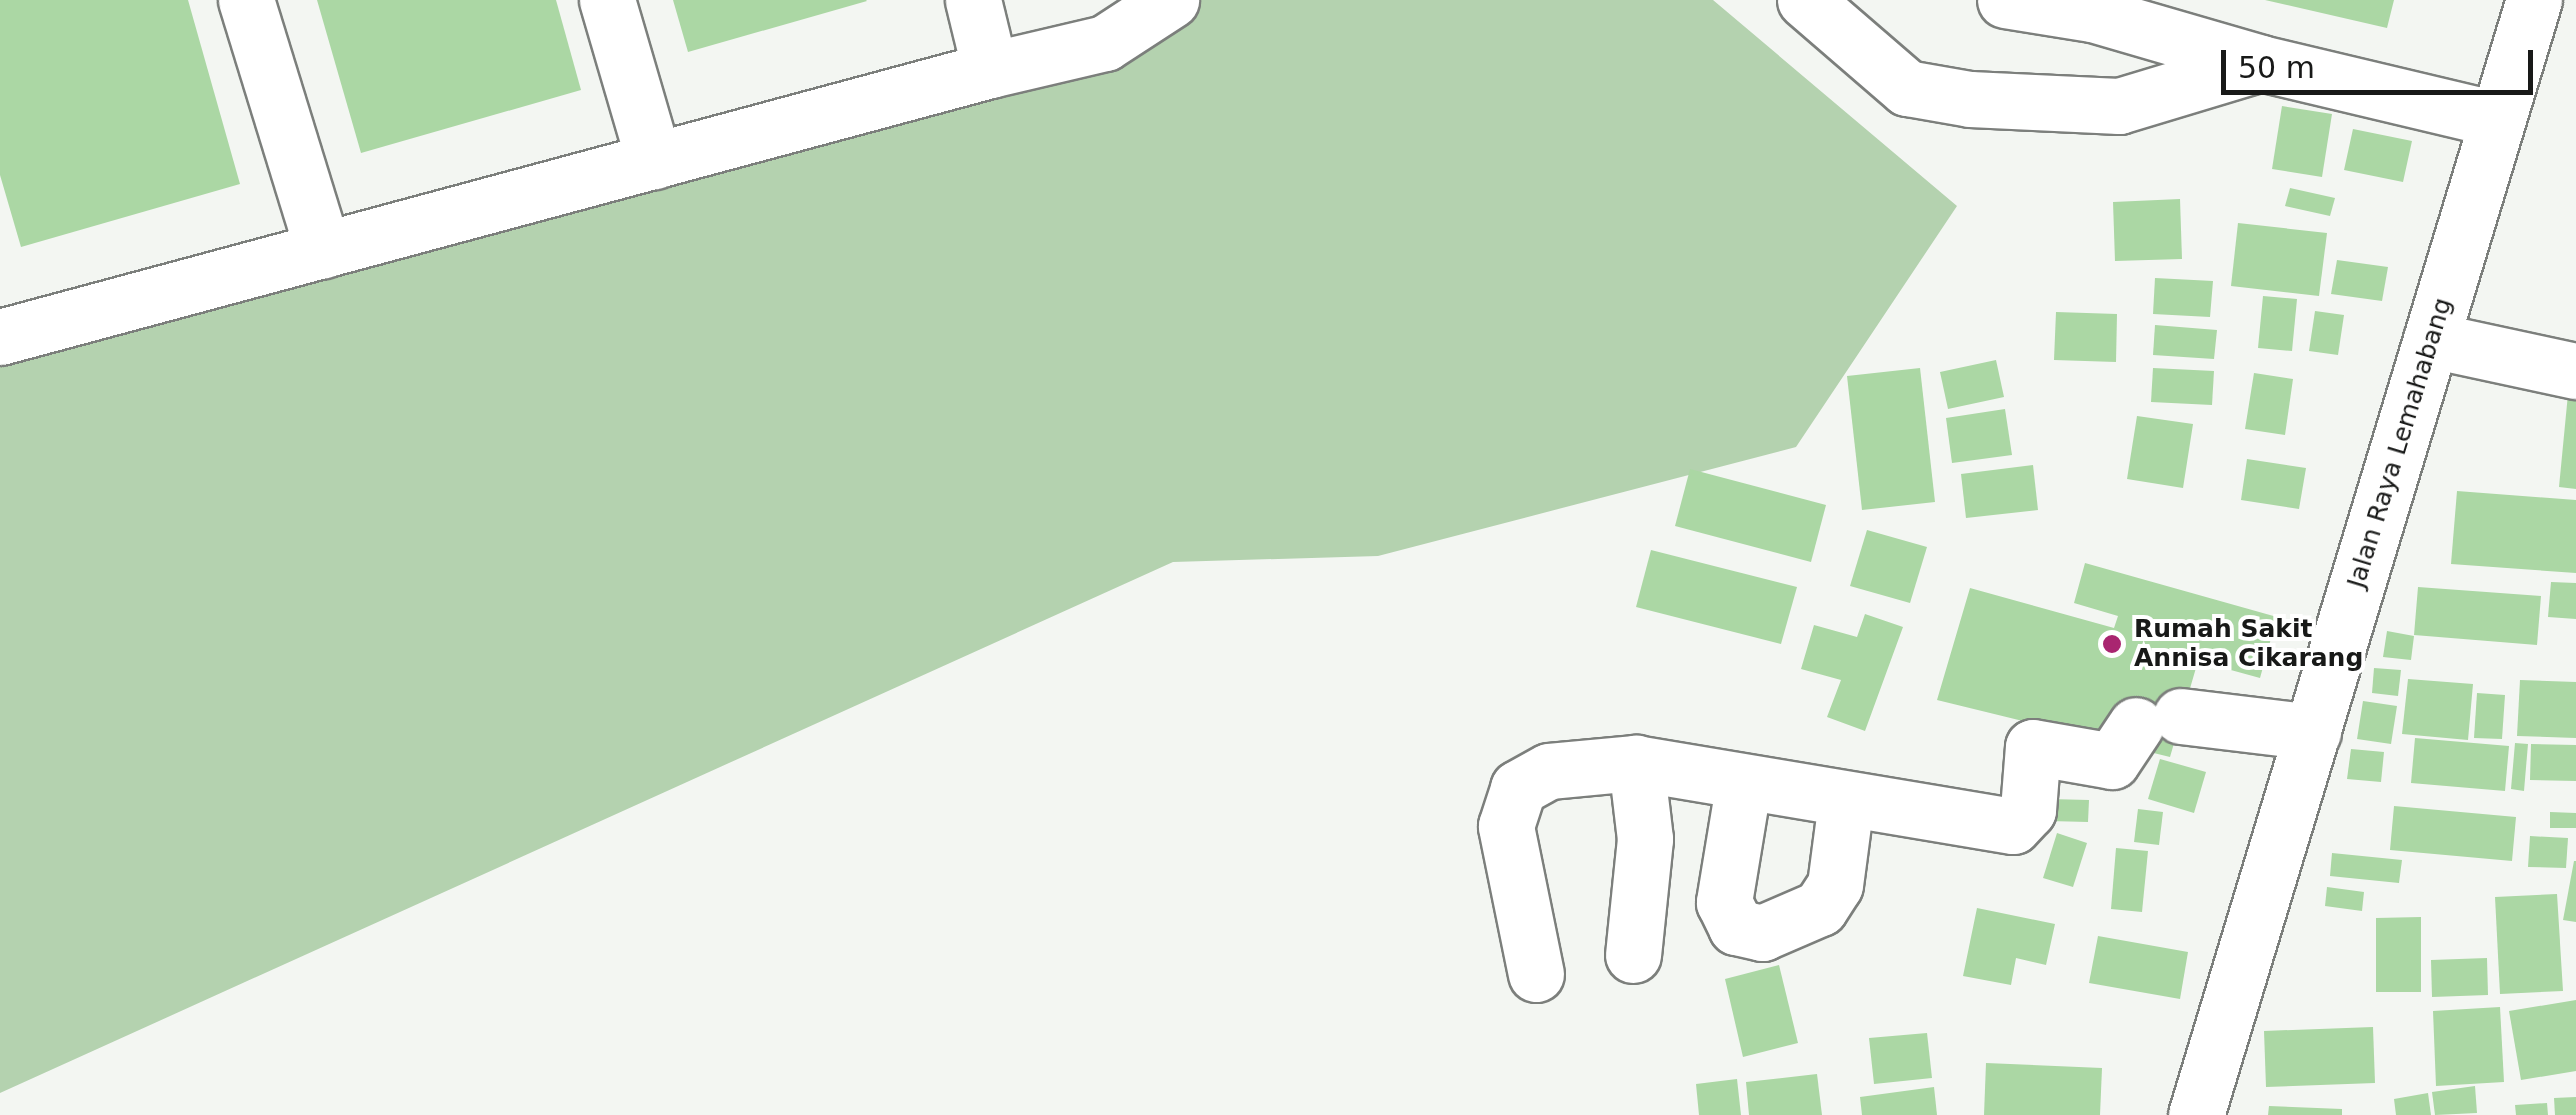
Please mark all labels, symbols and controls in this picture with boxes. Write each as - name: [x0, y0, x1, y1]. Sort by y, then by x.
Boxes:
- scale bar: [2226, 30, 2538, 92]
- text: 50 m: [2238, 50, 2315, 85]
- street label: Jalan Raya Lemahabang: [2342, 294, 2458, 592]
- place label: Rumah Sakit Annisa Cikarang: [2134, 615, 2363, 674]
- marker: Rumah Sakit Annisa Cikarang: [2099, 631, 2125, 657]

